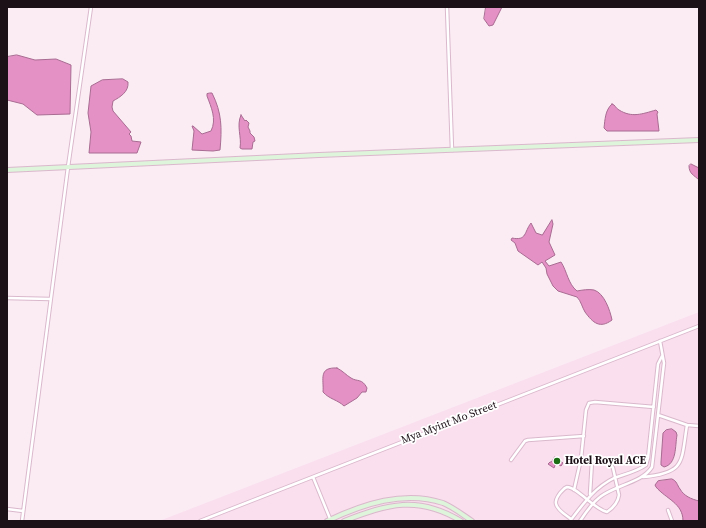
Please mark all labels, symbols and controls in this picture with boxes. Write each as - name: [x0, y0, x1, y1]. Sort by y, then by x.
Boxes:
- street label: Mya Myint Mo Street: [399, 399, 499, 447]
- place label: Hotel Royal ACE: [565, 454, 646, 468]
- marker: Hotel Royal ACE: [552, 456, 562, 466]

